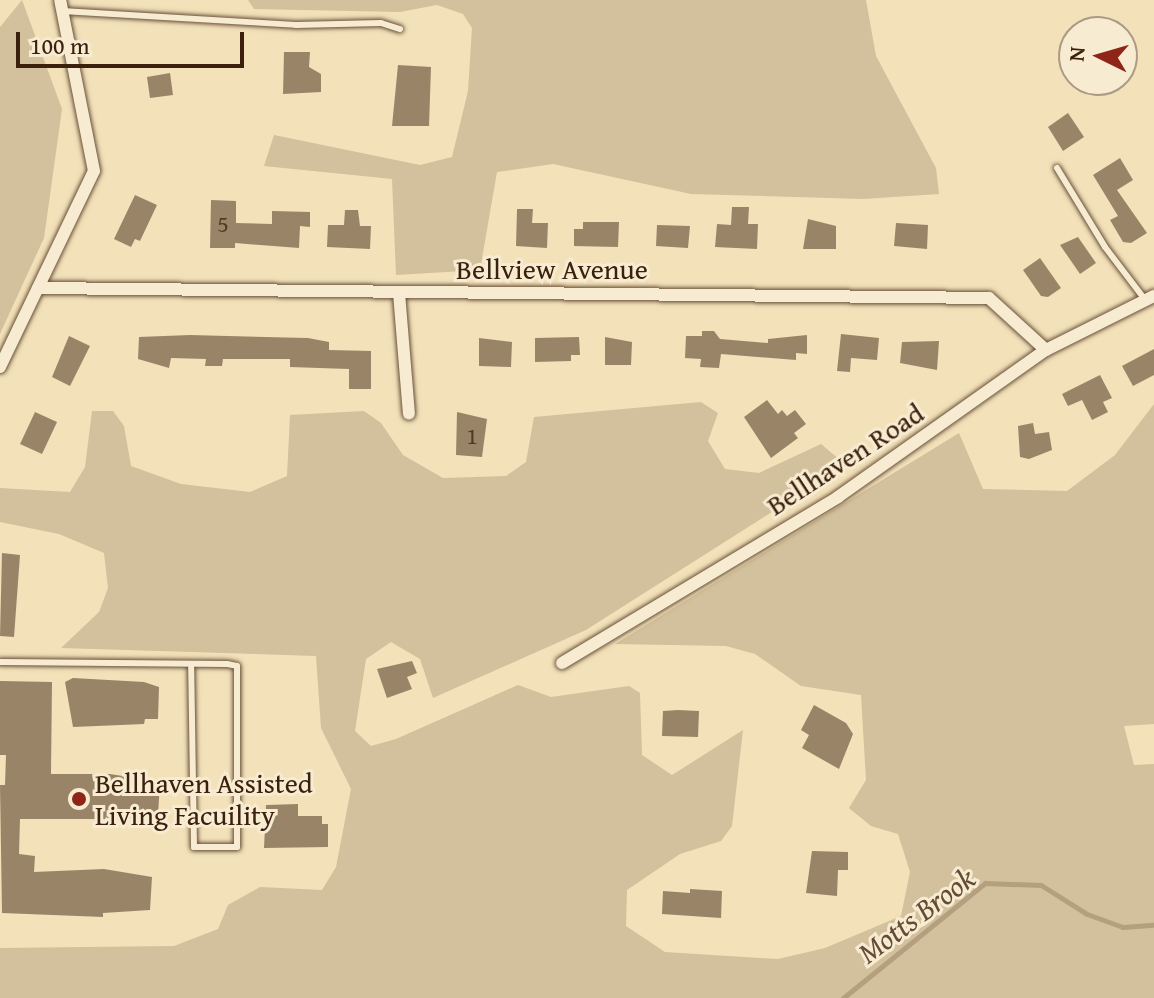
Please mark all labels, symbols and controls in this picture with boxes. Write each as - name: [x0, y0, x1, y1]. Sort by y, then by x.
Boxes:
- scale bar: [20, 16, 248, 66]
- north arrow: [1058, 16, 1138, 96]
- text: 100 m: [30, 28, 90, 63]
- text: N: [1060, 45, 1093, 63]
- house number: 5: [217, 210, 229, 238]
- street label: Bellview Avenue: [456, 252, 648, 286]
- street label: Bellhaven Road: [760, 396, 930, 522]
- house number: 1: [466, 422, 478, 450]
- place label: Bellhaven Assisted Living Facuility: [95, 766, 313, 832]
- marker: Bellhaven Assisted Living Facuility: [70, 790, 88, 808]
- water label: Motts Brook: [851, 859, 981, 971]

